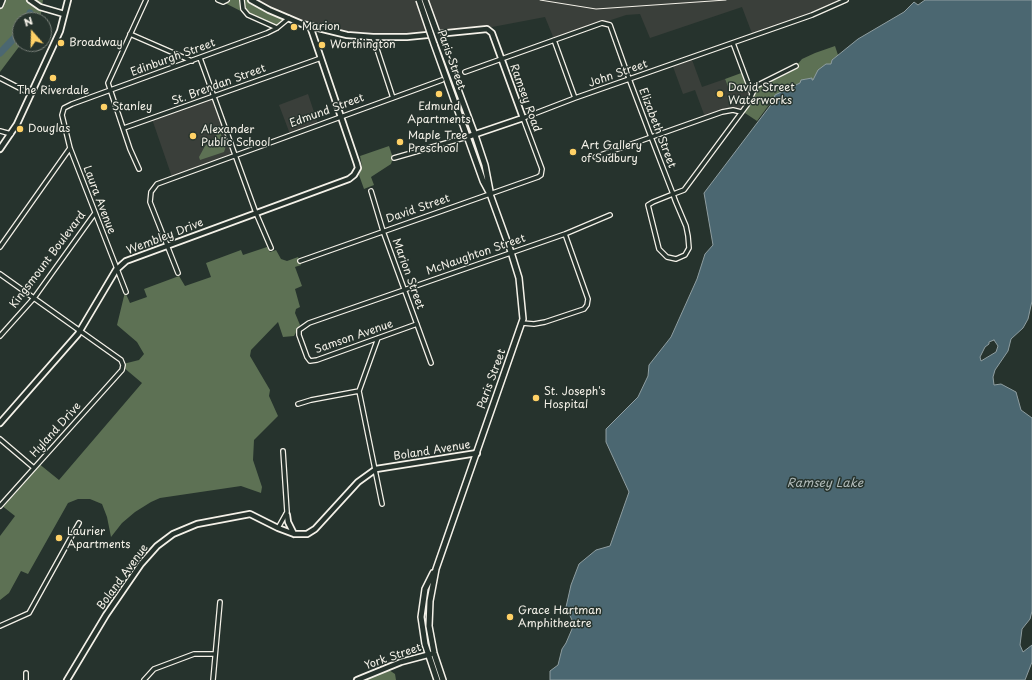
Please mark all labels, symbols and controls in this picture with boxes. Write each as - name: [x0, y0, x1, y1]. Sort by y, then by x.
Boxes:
- north arrow: [12, 12, 52, 52]
- text: N: [21, 12, 35, 31]
- place label: Marion: [302, 20, 340, 34]
- marker: Marion: [289, 22, 299, 32]
- street label: Paris Street: [434, 28, 468, 92]
- place label: Broadway: [69, 36, 123, 50]
- street label: Edinburgh Street: [129, 37, 217, 79]
- marker: Broadway: [56, 38, 66, 48]
- place label: Worthington: [330, 38, 396, 52]
- marker: Worthington: [317, 40, 327, 50]
- street label: John Street: [587, 58, 649, 90]
- street label: St. Brendan Street: [170, 62, 268, 108]
- street label: Ramsey Road: [507, 62, 543, 134]
- marker: The Riverdale: [48, 73, 58, 83]
- place label: David Street Waterworks: [728, 81, 795, 107]
- place label: The Riverdale: [17, 84, 89, 98]
- street label: Elizabeth Street: [636, 86, 678, 170]
- marker: Edmund Apartments: [434, 89, 444, 99]
- marker: David Street Waterworks: [715, 89, 725, 99]
- street label: Edmund Street: [288, 91, 366, 131]
- place label: Stanley: [112, 100, 152, 114]
- place label: Edmund Apartments: [407, 100, 471, 126]
- marker: Stanley: [99, 102, 109, 112]
- place label: Douglas: [28, 122, 70, 136]
- place label: Alexander Public School: [201, 123, 270, 149]
- marker: Douglas: [15, 124, 25, 134]
- place label: Maple Tree Preschool: [408, 129, 468, 155]
- marker: Alexander Public School: [188, 131, 198, 141]
- marker: Maple Tree Preschool: [395, 137, 405, 147]
- place label: Art Gallery of Sudbury: [581, 139, 642, 165]
- marker: Art Gallery of Sudbury: [568, 147, 578, 157]
- street label: Laura Avenue: [80, 164, 118, 236]
- street label: David Street: [384, 192, 452, 226]
- street label: Kingsmount Boulevard: [7, 209, 89, 311]
- street label: Wembley Drive: [125, 216, 205, 258]
- street label: McNaughton Street: [425, 232, 527, 278]
- street label: Marion Street: [389, 237, 427, 311]
- street label: Samson Avenue: [313, 317, 395, 357]
- street label: Paris Street: [475, 347, 509, 411]
- place label: St. Joseph's Hospital: [544, 385, 605, 411]
- marker: St. Joseph's Hospital: [531, 393, 541, 403]
- street label: Hyland Drive: [28, 400, 84, 460]
- street label: Boland Avenue: [393, 438, 471, 464]
- water label: Ramsey Lake: [787, 477, 863, 491]
- place label: Laurier Apartments: [67, 525, 131, 551]
- marker: Laurier Apartments: [54, 533, 64, 543]
- street label: Boland Avenue: [95, 542, 151, 612]
- place label: Grace Hartman Amphitheatre: [518, 604, 602, 630]
- marker: Grace Hartman Amphitheatre: [505, 612, 515, 622]
- street label: York Street: [363, 641, 423, 673]

